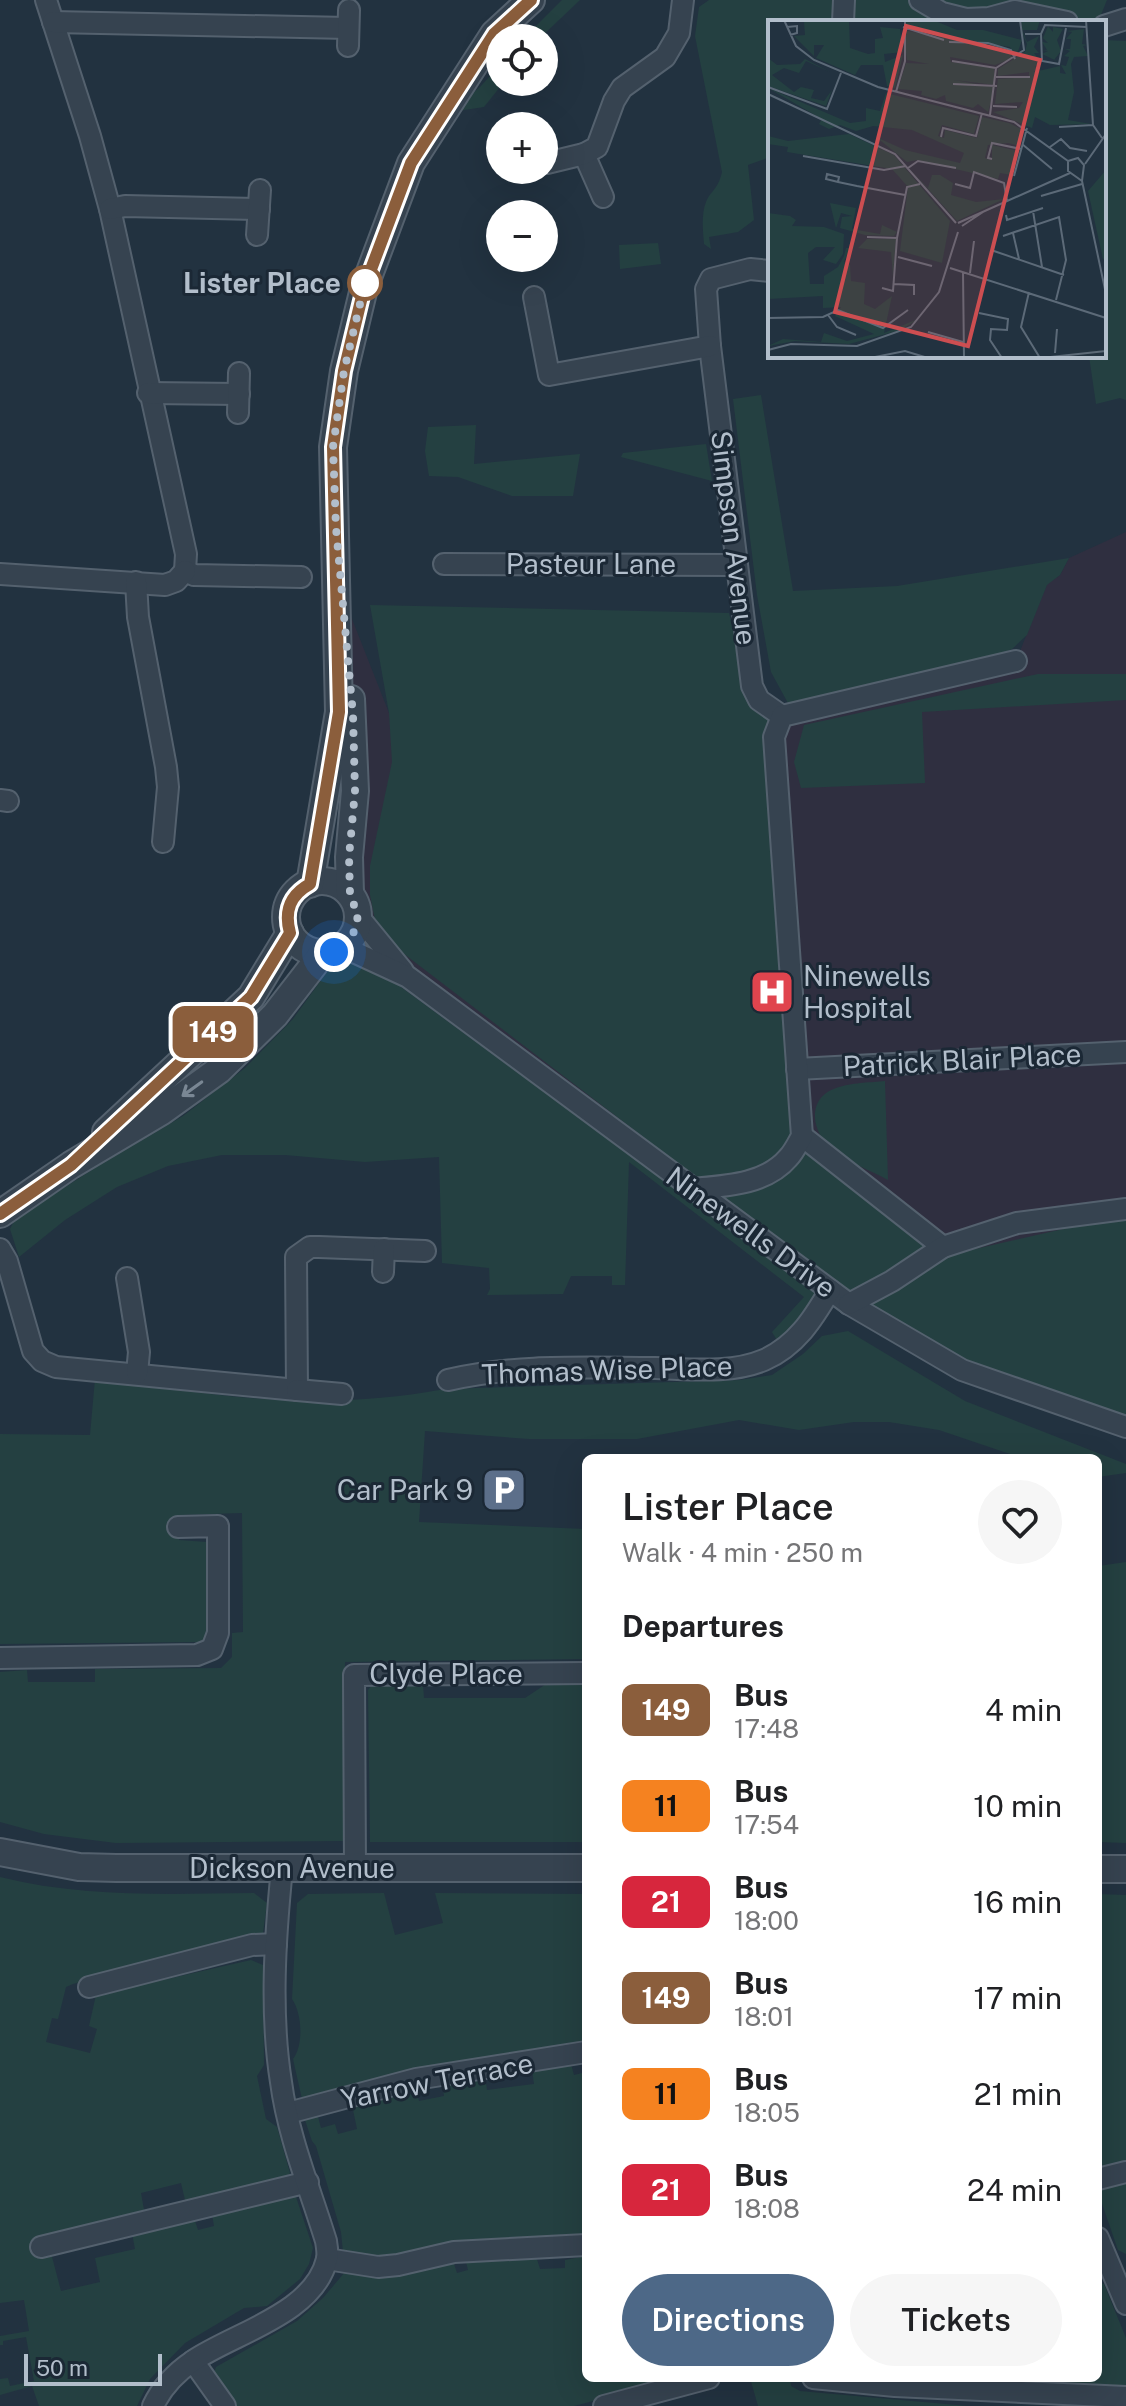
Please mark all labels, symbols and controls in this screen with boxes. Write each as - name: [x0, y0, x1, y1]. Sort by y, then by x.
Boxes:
- inset map: [768, 20, 1106, 358]
- map controls: [486, 24, 558, 272]
- button: locate: [486, 24, 558, 96]
- button: +: [486, 112, 558, 184]
- button: −: [486, 200, 558, 272]
- place label: Lister Place: [183, 266, 341, 299]
- marker: Lister Place: [348, 266, 382, 300]
- street label: Simpson Avenue: [705, 429, 764, 647]
- street label: Pasteur Lane: [506, 547, 676, 580]
- your location: [314, 932, 354, 972]
- place label: Ninewells Hospital: [803, 959, 931, 1024]
- hospital icon: Ninewells Hospital: [748, 968, 796, 1016]
- line badge: 149: [167, 1006, 259, 1058]
- text: 149: [189, 1015, 237, 1048]
- street label: Patrick Blair Place: [842, 1037, 1082, 1082]
- one-way arrow: [182, 1080, 203, 1097]
- street label: Ninewells Drive: [660, 1159, 842, 1304]
- street label: Thomas Wise Place: [481, 1349, 733, 1390]
- parking icon: Car Park 9: [480, 1466, 528, 1514]
- place label: Car Park 9: [337, 1473, 473, 1506]
- button: heart: [978, 1480, 1062, 1564]
- text: Lister Place: [622, 1484, 834, 1529]
- text: Walk · 4 min · 250 m: [622, 1537, 863, 1568]
- text: Departures: [622, 1608, 784, 1644]
- street label: Clyde Place: [369, 1657, 523, 1690]
- text: Bus: [734, 1677, 788, 1713]
- text: 4 min: [985, 1692, 1062, 1728]
- text: 149: [642, 1693, 690, 1726]
- text: 17:48: [734, 1713, 799, 1744]
- text: Bus: [734, 1773, 788, 1809]
- text: 10 min: [973, 1788, 1062, 1824]
- text: 11: [654, 1789, 678, 1822]
- text: 17:54: [734, 1809, 799, 1840]
- street label: Dickson Avenue: [189, 1851, 395, 1884]
- text: Bus: [734, 1869, 788, 1905]
- text: 16 min: [973, 1884, 1062, 1920]
- text: 21: [651, 1885, 681, 1918]
- text: 18:00: [734, 1905, 799, 1936]
- text: Bus: [734, 1965, 788, 2001]
- text: 17 min: [974, 1980, 1062, 2016]
- text: 149: [642, 1981, 690, 2014]
- text: 18:01: [734, 2001, 794, 2032]
- street label: Yarrow Terrace: [338, 2046, 536, 2115]
- text: Bus: [734, 2061, 788, 2097]
- text: 21 min: [974, 2076, 1062, 2112]
- text: 11: [654, 2077, 678, 2110]
- text: 18:05: [734, 2097, 800, 2128]
- text: Bus: [734, 2157, 788, 2193]
- text: 24 min: [967, 2172, 1062, 2208]
- text: 21: [651, 2173, 681, 2206]
- text: 18:08: [734, 2193, 800, 2224]
- button: Directions: [622, 2274, 834, 2366]
- button: Tickets: [850, 2274, 1062, 2366]
- scale bar: [24, 2350, 162, 2386]
- text: 50 m: [36, 2355, 88, 2381]

